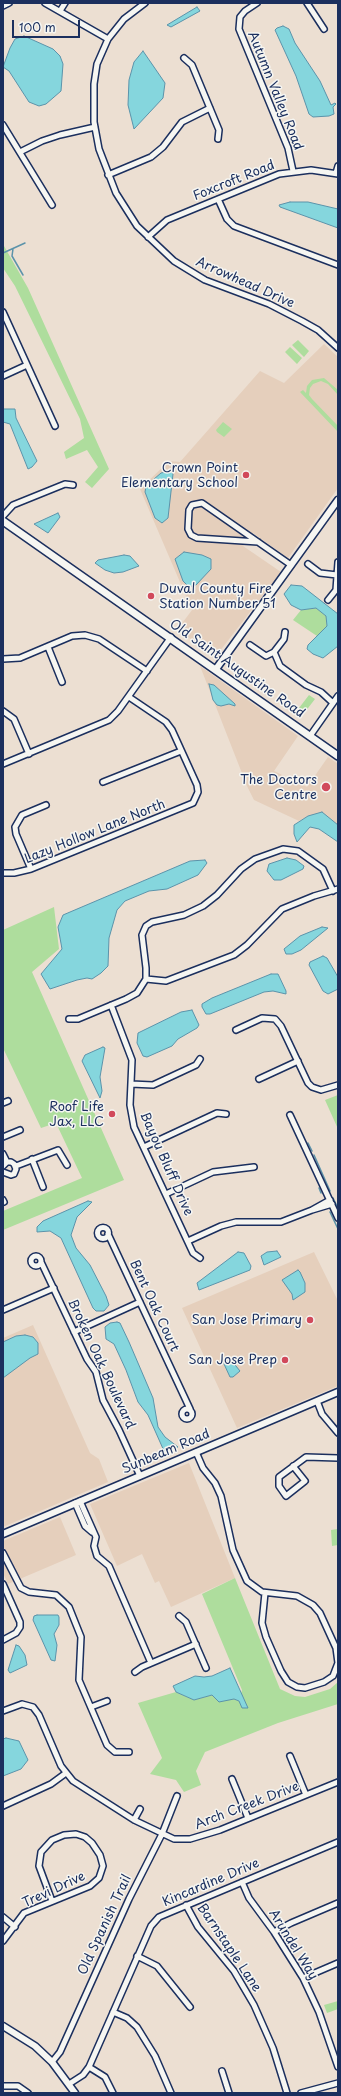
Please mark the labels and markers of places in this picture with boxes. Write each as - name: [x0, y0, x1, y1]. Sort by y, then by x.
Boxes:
- place label: Crown Point Elementary School: [121, 460, 238, 491]
- marker: Crown Point Elementary School: [241, 470, 251, 480]
- place label: Duval County Fire Station Number 51: [159, 581, 276, 612]
- marker: Duval County Fire Station Number 51: [146, 591, 156, 601]
- place label: The Doctors Centre: [240, 772, 317, 803]
- marker: The Doctors Centre: [320, 781, 332, 793]
- place label: Roof Life Jax, LLC: [49, 1099, 104, 1130]
- marker: Roof Life Jax, LLC: [107, 1109, 117, 1119]
- place label: San Jose Primary: [192, 1312, 302, 1328]
- marker: San Jose Primary: [305, 1315, 315, 1325]
- place label: San Jose Prep: [189, 1352, 277, 1368]
- marker: San Jose Prep: [280, 1355, 290, 1365]

